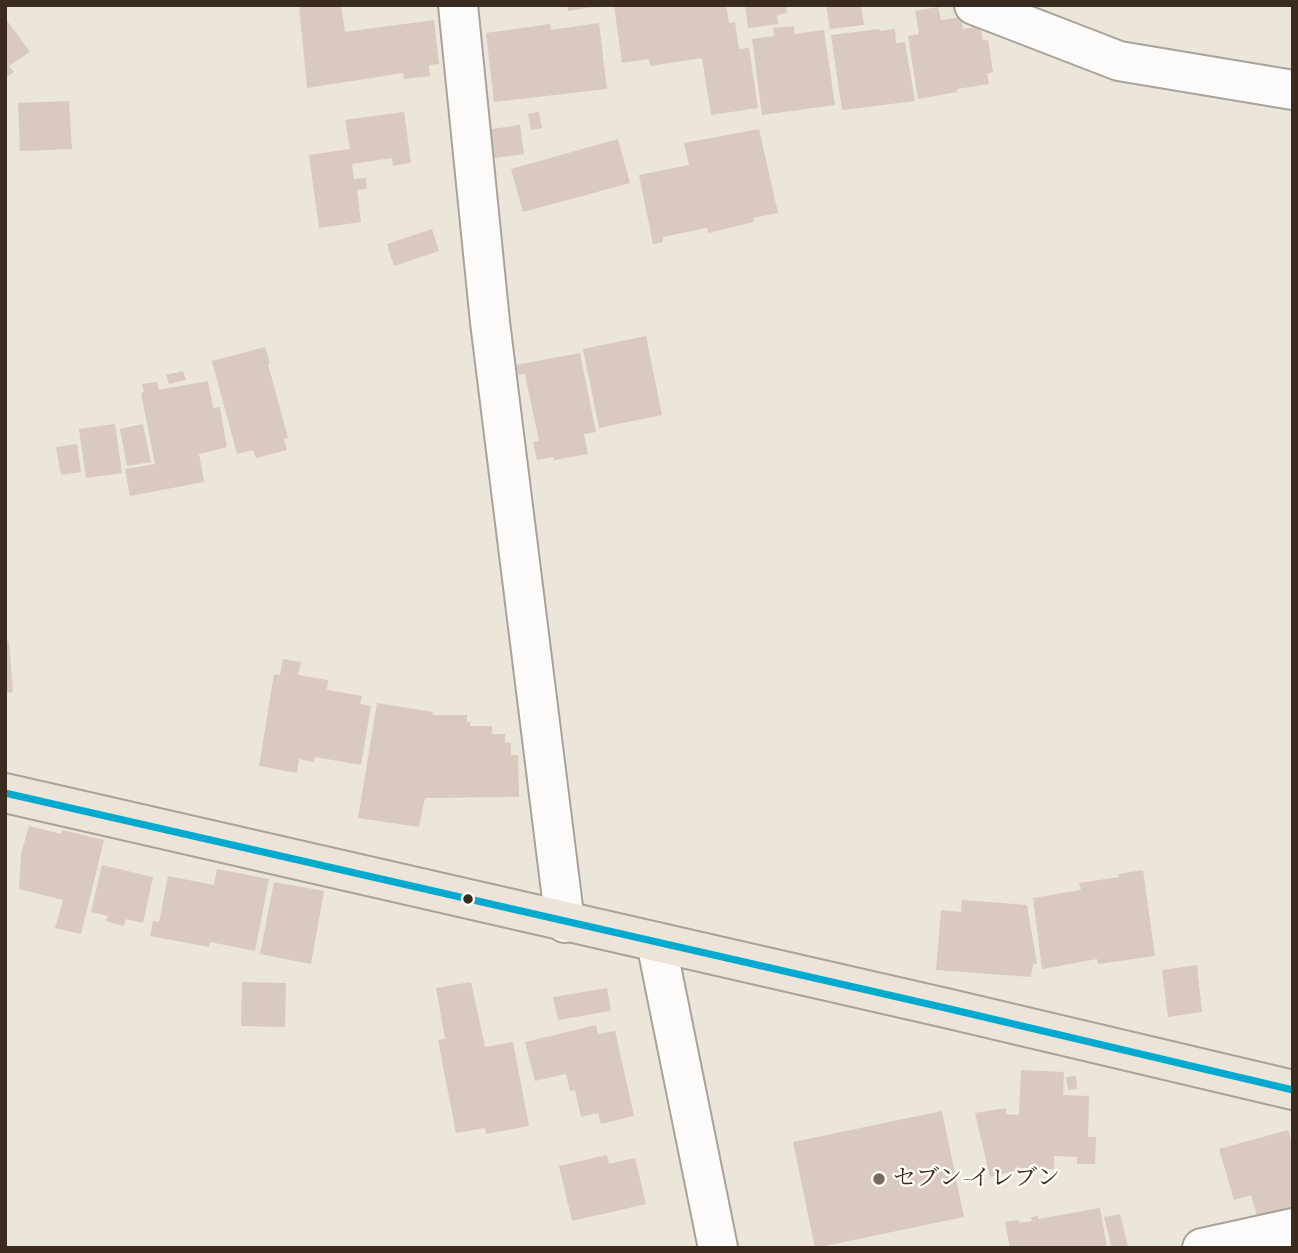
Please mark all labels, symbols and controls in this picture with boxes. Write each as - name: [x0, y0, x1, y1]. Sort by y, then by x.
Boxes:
- unlabelled marker: [461, 892, 475, 906]
- place label: セブン-イレブン: [893, 1165, 1060, 1193]
- marker: セブン-イレブン: [871, 1171, 887, 1187]

